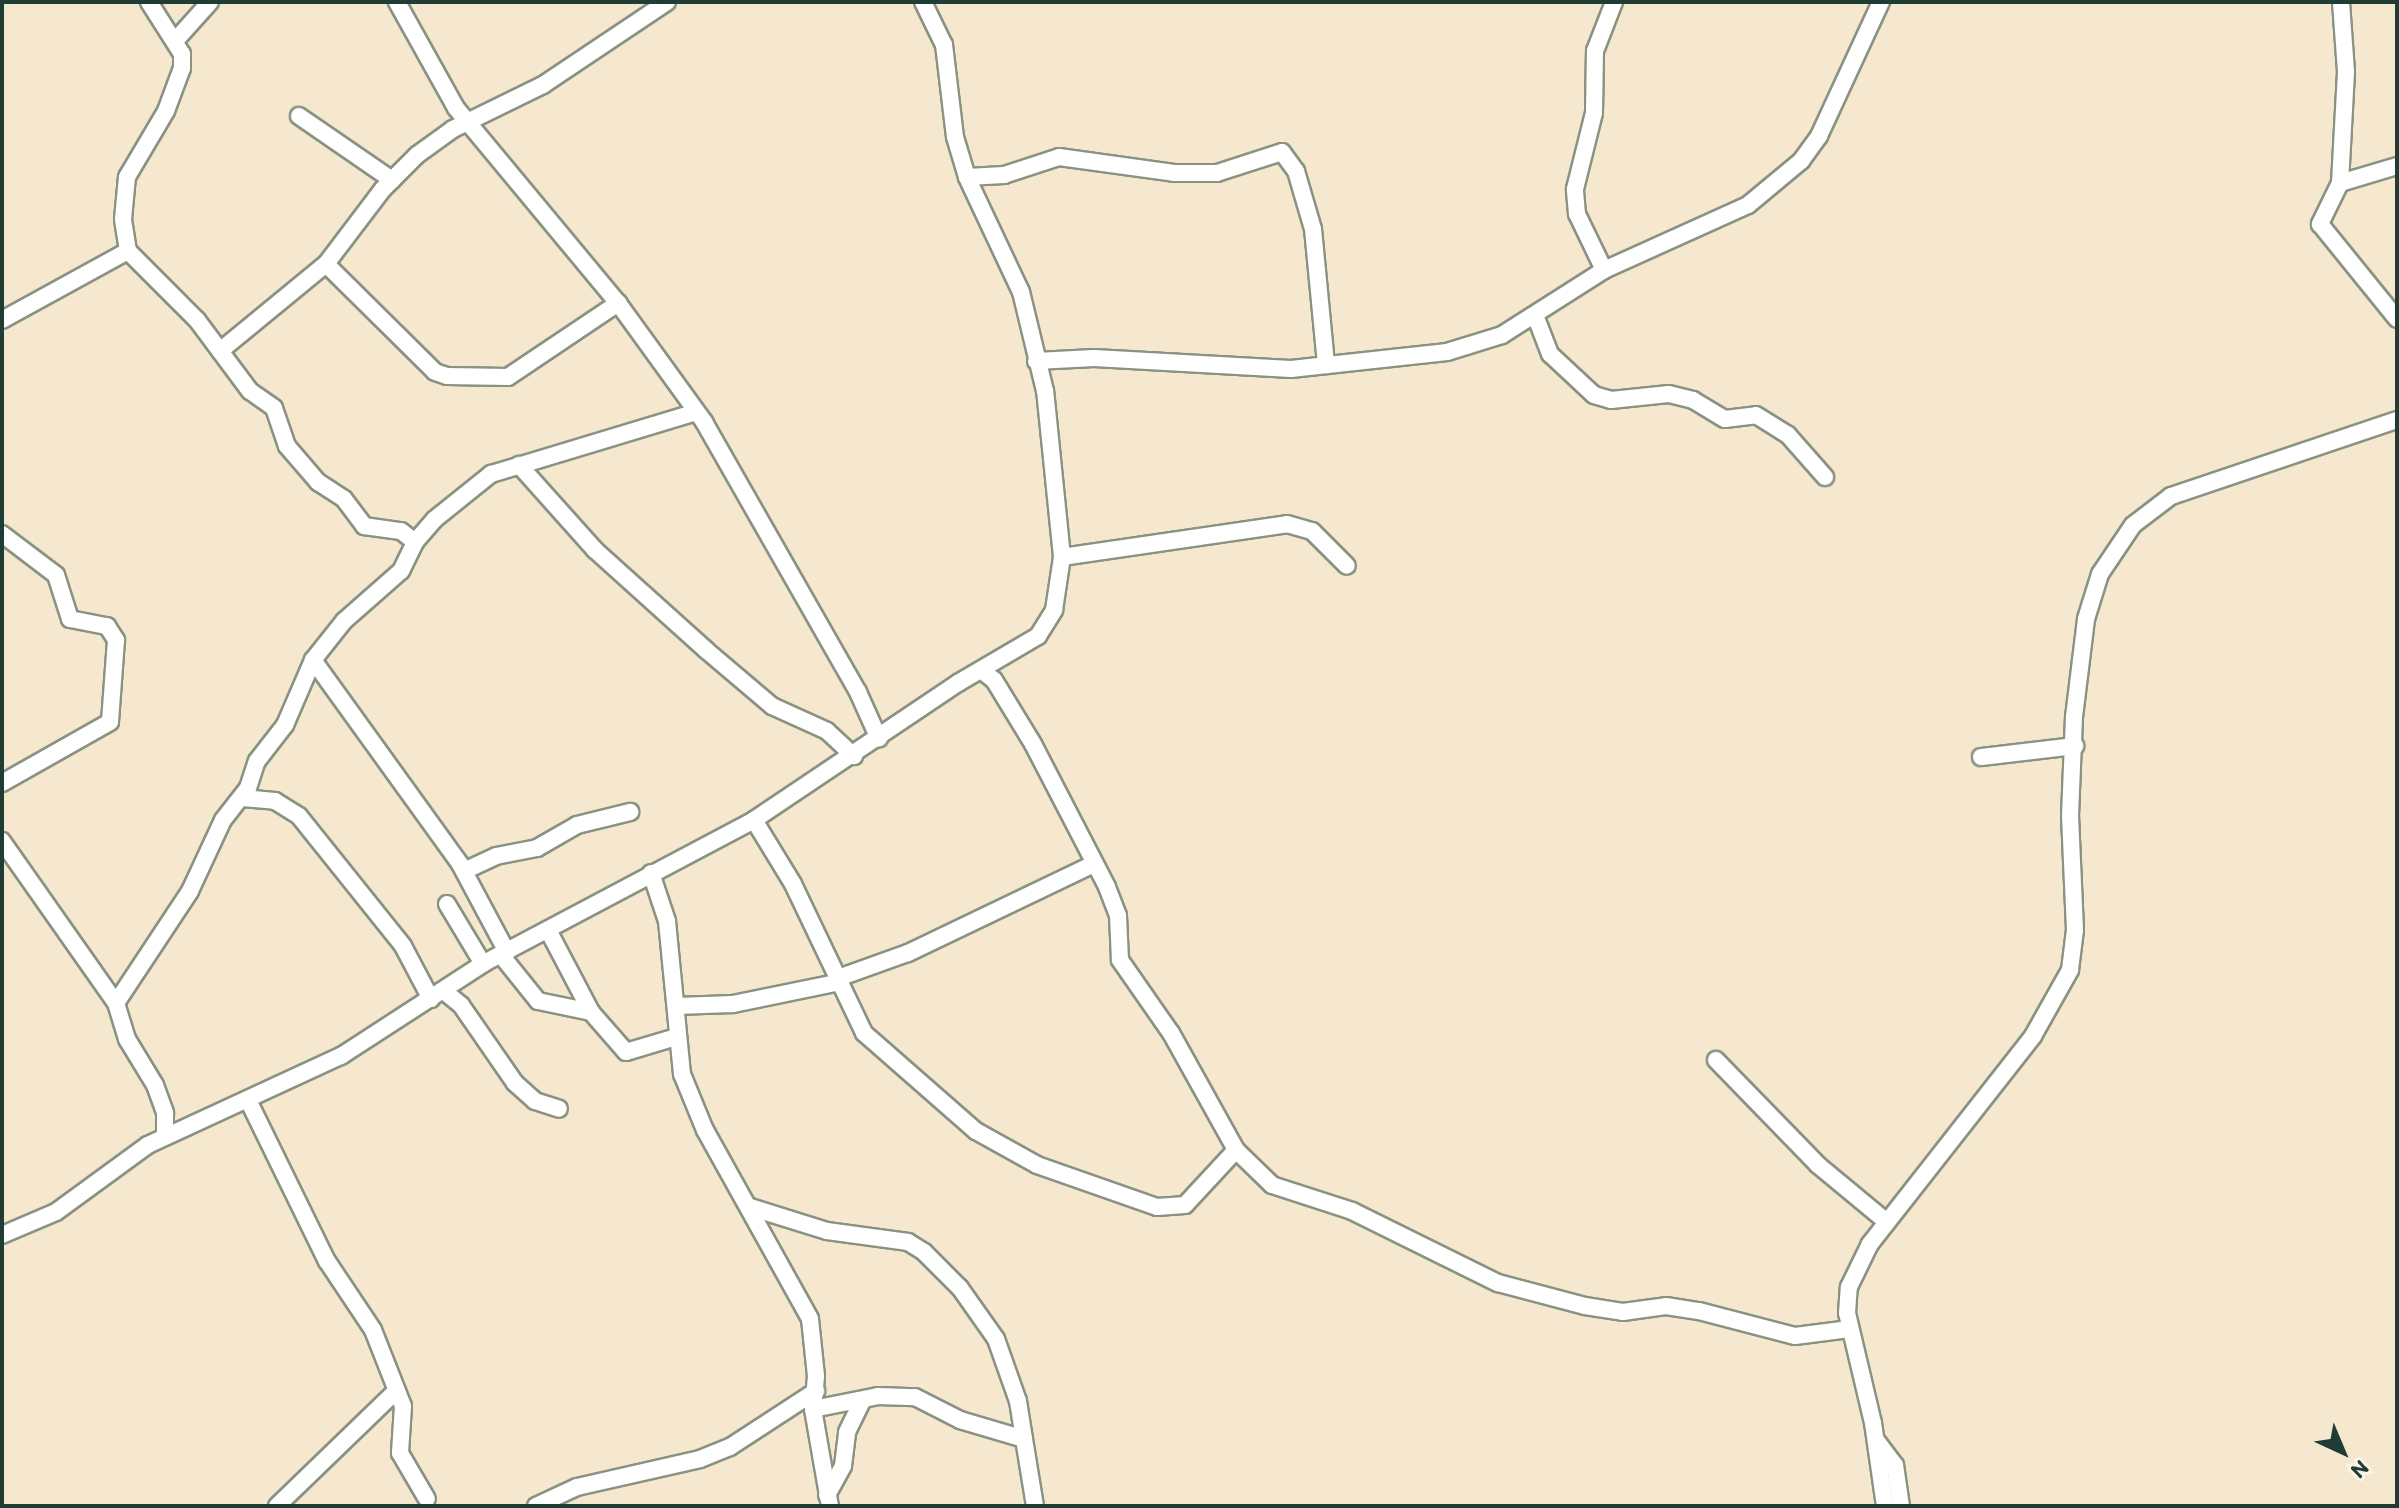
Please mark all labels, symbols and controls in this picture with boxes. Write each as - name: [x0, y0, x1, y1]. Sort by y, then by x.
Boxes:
- north arrow: [2303, 1412, 2383, 1492]
- text: N: [2345, 1455, 2375, 1484]

